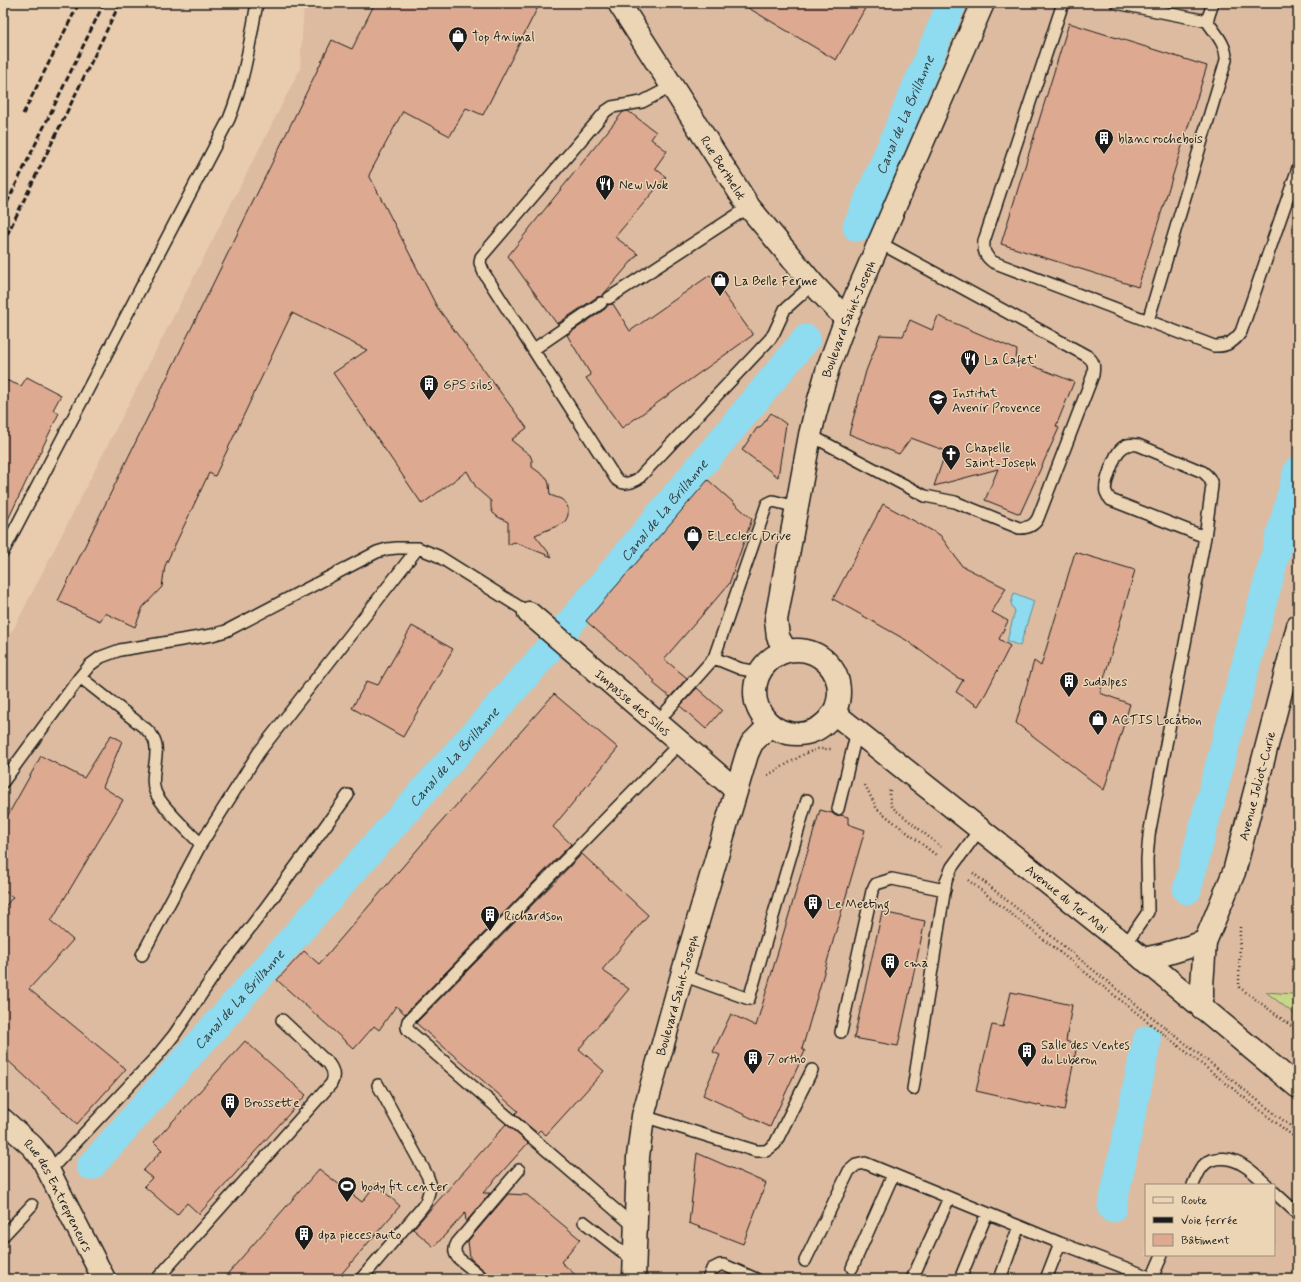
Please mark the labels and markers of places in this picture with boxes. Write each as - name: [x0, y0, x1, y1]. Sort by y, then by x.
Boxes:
- shop icon: Top Animal: [447, 25, 469, 53]
- place label: Top Animal: [472, 29, 535, 46]
- building icon: blanc rochebois: [1093, 127, 1115, 155]
- place label: blanc rochebois: [1118, 131, 1203, 148]
- restaurant icon: New Wok: [594, 173, 616, 201]
- place label: New Wok: [619, 177, 669, 194]
- shop icon: La Belle Ferme: [709, 269, 731, 297]
- place label: La Belle Ferme: [734, 273, 818, 290]
- restaurant icon: La Cafet': [959, 348, 981, 376]
- place label: La Cafet': [984, 352, 1037, 369]
- building icon: GPS silos: [418, 373, 440, 401]
- place label: GPS silos: [443, 377, 492, 394]
- place label: Institut Avenir Provence: [952, 385, 1041, 417]
- school or university icon: Institut Avenir Provence: [927, 388, 949, 416]
- place label: Chapelle Saint-Joseph: [965, 440, 1037, 472]
- church icon: Chapelle Saint-Joseph: [940, 443, 962, 471]
- shop icon: E.Leclerc Drive: [682, 524, 704, 552]
- place label: E.Leclerc Drive: [707, 528, 791, 545]
- building icon: sudalpes: [1058, 670, 1080, 698]
- place label: sudalpes: [1083, 674, 1127, 691]
- shop icon: ACTIS Location: [1087, 708, 1109, 736]
- place label: ACTIS Location: [1112, 712, 1202, 729]
- building icon: Le Meeting: [802, 892, 824, 920]
- place label: Le Meeting: [827, 896, 890, 915]
- building icon: Richardson: [479, 904, 501, 932]
- place label: Richardson: [504, 908, 563, 925]
- building icon: cma: [879, 951, 901, 979]
- place label: cma: [904, 955, 929, 972]
- place label: Salle des Ventes du Luberon: [1041, 1037, 1130, 1069]
- building icon: Salle des Ventes du Luberon: [1016, 1040, 1038, 1068]
- building icon: 7 ortho: [742, 1047, 764, 1075]
- place label: 7 ortho: [767, 1051, 806, 1068]
- building icon: Brossette: [219, 1091, 241, 1119]
- place label: Brossette: [244, 1095, 300, 1112]
- sports icon: body fit center: [336, 1175, 358, 1203]
- place label: body fit center: [361, 1179, 448, 1196]
- building icon: dpa pieces auto: [293, 1223, 315, 1251]
- place label: dpa pieces auto: [318, 1227, 402, 1244]

